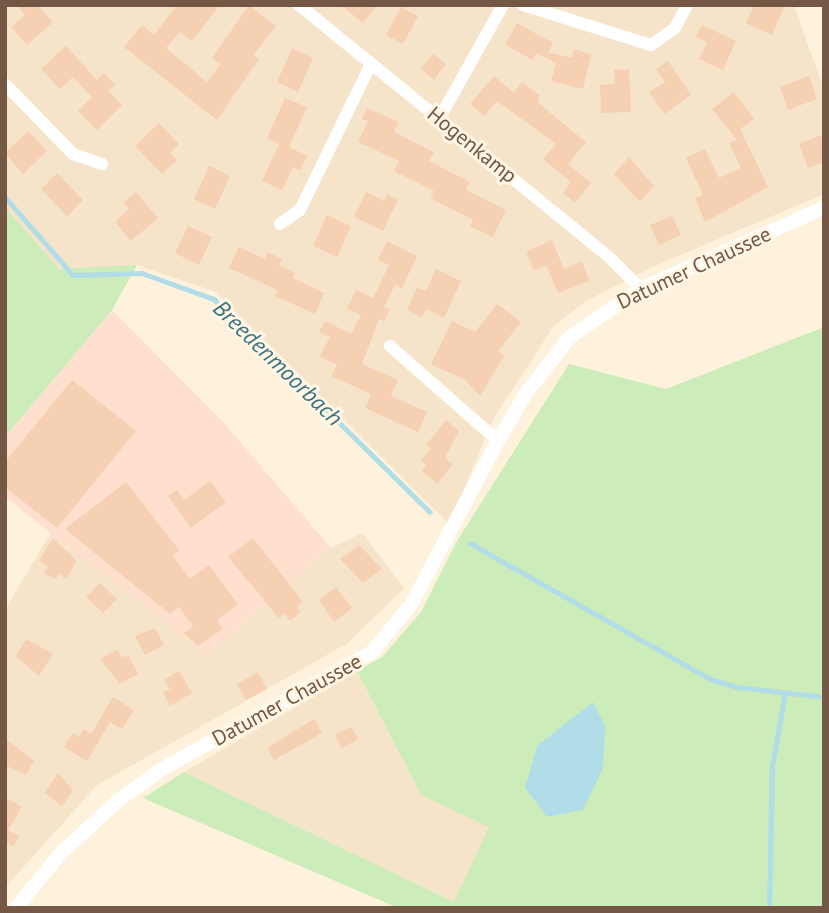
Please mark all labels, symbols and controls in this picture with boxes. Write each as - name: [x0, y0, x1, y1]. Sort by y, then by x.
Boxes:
- street label: Hogenkamp: [422, 101, 522, 189]
- street label: Datumer Chaussee: [613, 221, 775, 315]
- water label: Breedenmoorbach: [208, 294, 348, 432]
- street label: Datumer Chaussee: [208, 648, 366, 752]

